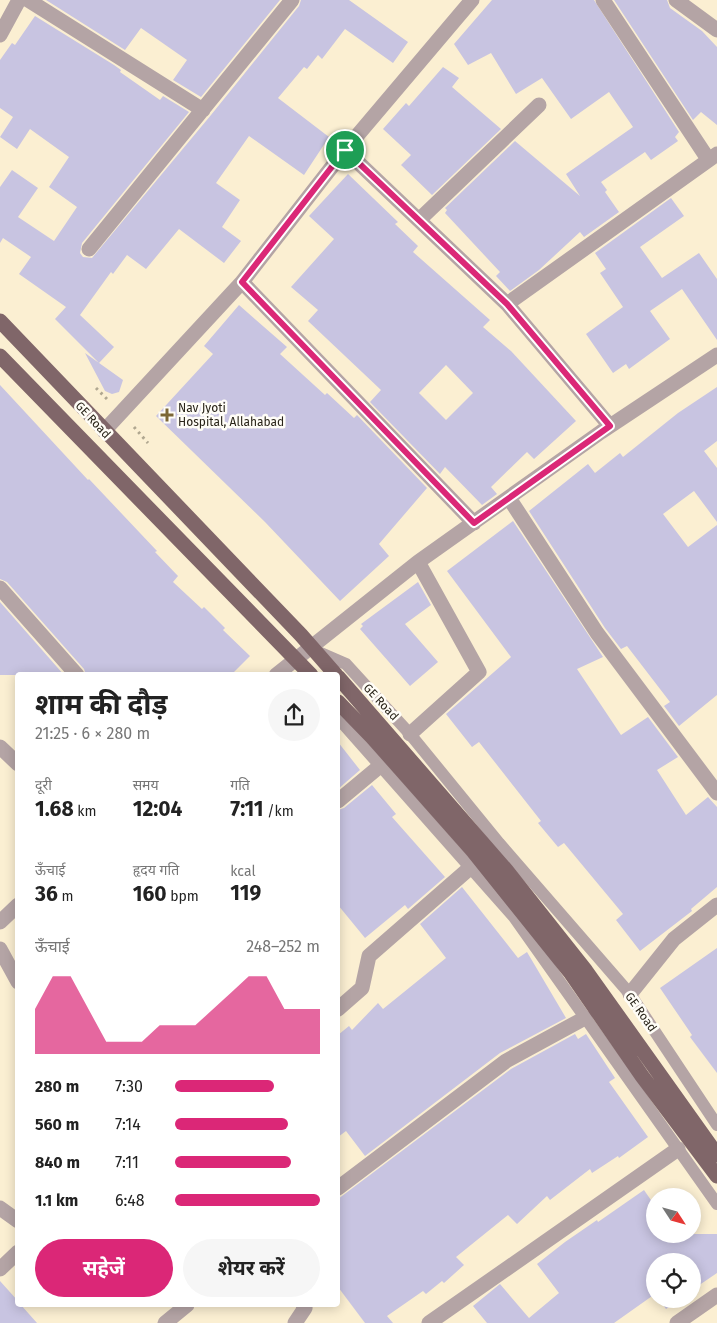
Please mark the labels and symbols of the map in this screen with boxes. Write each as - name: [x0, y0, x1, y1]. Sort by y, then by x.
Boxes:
- pin: [324, 129, 366, 171]
- street label: GE Road: [73, 399, 113, 441]
- place label: Nav Jyoti Hospital, Allahabad: [178, 401, 284, 429]
- marker: Nav Jyoti Hospital, Allahabad: [160, 408, 174, 422]
- street label: GE Road: [361, 681, 401, 723]
- street label: GE Road: [622, 990, 660, 1034]
- north arrow: [646, 1188, 701, 1242]

